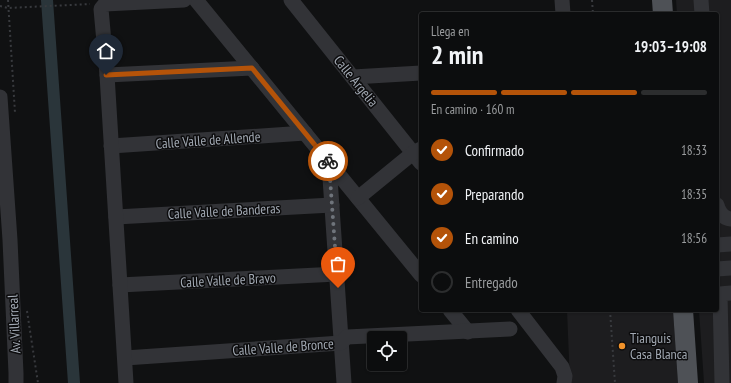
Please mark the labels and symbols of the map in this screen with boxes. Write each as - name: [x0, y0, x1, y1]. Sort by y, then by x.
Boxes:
- pin: [89, 34, 123, 75]
- street label: Calle Argelia: [330, 52, 382, 110]
- street label: Calle Valle de Allende: [155, 127, 261, 153]
- courier: [308, 141, 348, 181]
- street label: Calle Valle de Banderas: [167, 199, 281, 223]
- pin: [321, 247, 355, 288]
- street label: Calle Valle de Bravo: [180, 269, 276, 291]
- street label: Av. Villarreal: [3, 293, 25, 354]
- place label: Tianguis Casa Blanca: [630, 329, 687, 363]
- street label: Calle Valle de Bronce: [232, 334, 334, 360]
- marker: Tianguis Casa Blanca: [617, 341, 627, 351]

